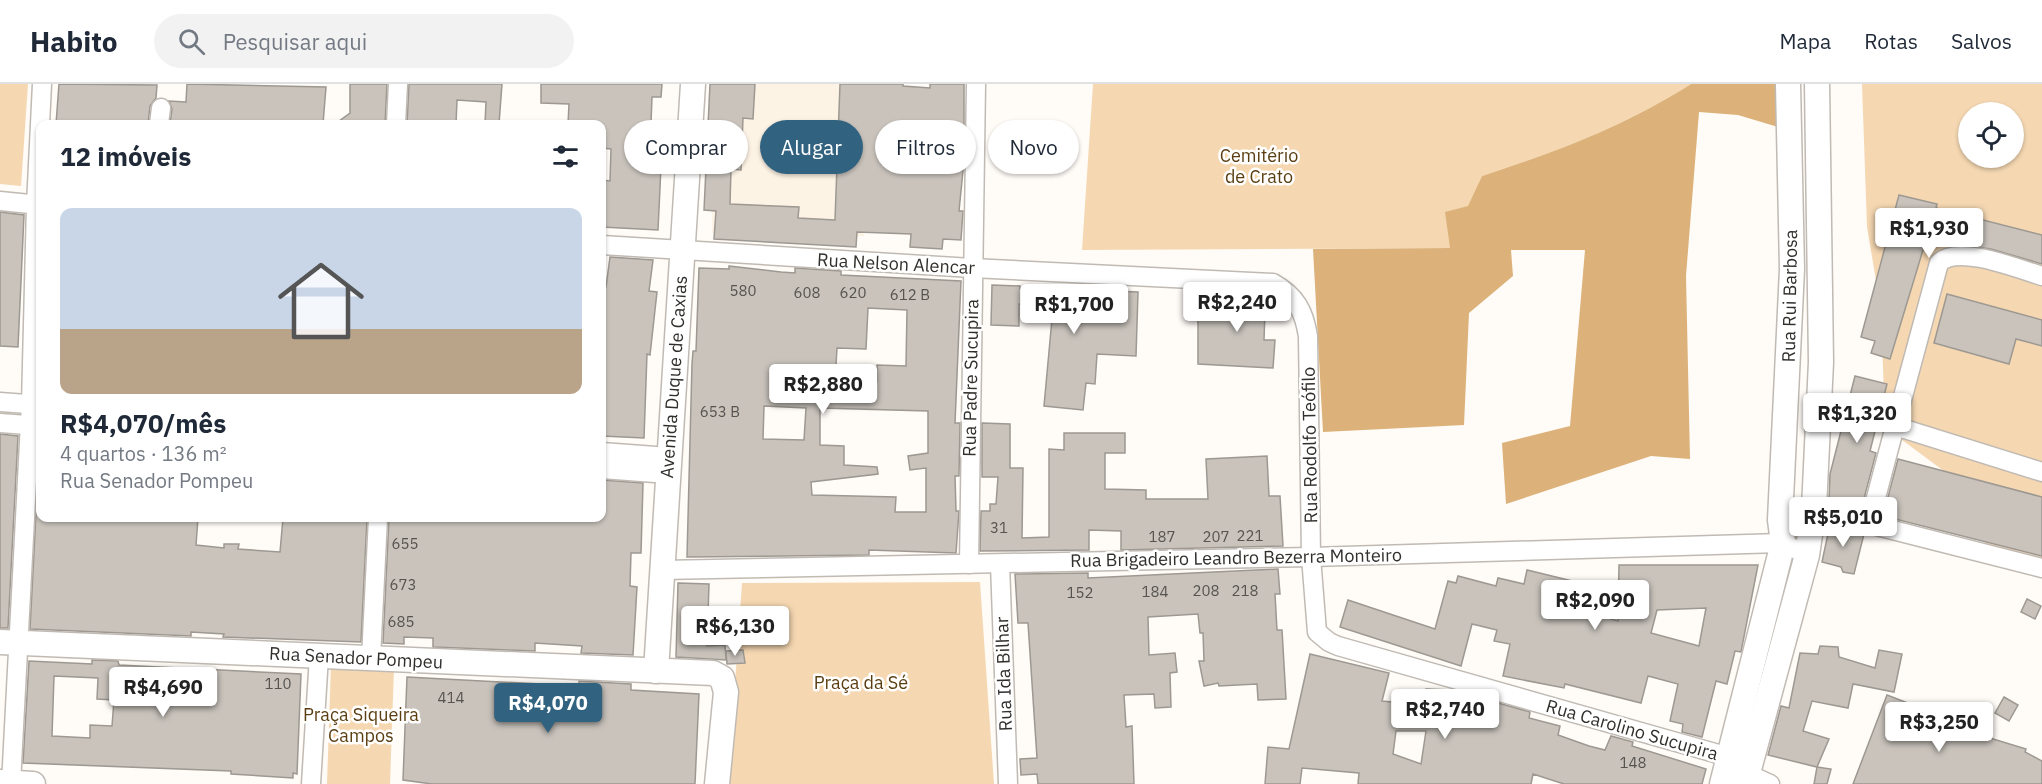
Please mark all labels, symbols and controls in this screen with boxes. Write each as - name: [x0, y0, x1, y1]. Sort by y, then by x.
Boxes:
- search box: [154, 14, 574, 68]
- text: Habito: [30, 23, 118, 60]
- icon: search: [175, 25, 208, 58]
- text: Pesquisar aqui: [223, 27, 367, 56]
- text: Mapa: [1780, 27, 1831, 55]
- text: Rotas: [1864, 27, 1918, 55]
- text: Salvos: [1951, 27, 2012, 55]
- map controls: [1958, 102, 2024, 168]
- button: locate: [1958, 102, 2024, 168]
- chip: Comprar: [624, 120, 748, 174]
- chip: Alugar: [760, 120, 863, 174]
- chip: Filtros: [875, 120, 976, 174]
- chip: Novo: [988, 120, 1079, 174]
- text: 12 imóveis: [60, 139, 191, 173]
- icon: filters: [549, 140, 582, 173]
- park label: Cemitério de Crato: [1220, 144, 1298, 188]
- pin: R$1,930: [1874, 208, 1984, 259]
- text: R$1,930: [1889, 214, 1969, 241]
- street label: Rua Rui Barbosa: [1777, 229, 1802, 363]
- icon: home: [267, 247, 375, 355]
- street label: Rua Nelson Alencar: [816, 248, 976, 279]
- street label: Avenida Duque de Caxias: [655, 275, 692, 479]
- house number: 580: [729, 281, 757, 300]
- pin: R$2,240: [1182, 282, 1292, 333]
- house number: 608: [793, 283, 821, 302]
- house number: 620: [839, 283, 867, 302]
- pin: R$1,700: [1019, 284, 1129, 335]
- house number: 612 B: [890, 285, 930, 304]
- text: R$2,240: [1197, 288, 1277, 315]
- text: R$1,700: [1034, 290, 1114, 317]
- street label: Rua Padre Sucupira: [958, 298, 983, 457]
- pin: R$2,880: [768, 364, 878, 415]
- street label: Rua Rodolfo Teófilo: [1297, 367, 1322, 524]
- text: R$2,880: [783, 370, 863, 397]
- pin: R$1,320: [1802, 393, 1912, 444]
- text: R$1,320: [1817, 399, 1897, 426]
- house number: 653 B: [700, 402, 740, 421]
- text: R$4,070/mês: [60, 406, 226, 440]
- text: 4 quartos · 136 m²: [60, 440, 227, 467]
- text: Rua Senador Pompeu: [60, 467, 253, 494]
- pin: R$5,010: [1788, 497, 1898, 548]
- text: R$5,010: [1803, 503, 1883, 530]
- house number: 31: [990, 518, 1008, 537]
- house number: 221: [1236, 526, 1264, 545]
- house number: 187: [1148, 527, 1176, 546]
- house number: 207: [1202, 527, 1230, 546]
- house number: 655: [391, 534, 419, 553]
- street label: Rua Brigadeiro Leandro Bezerra Monteiro: [1070, 543, 1402, 572]
- house number: 673: [389, 575, 417, 594]
- pin: R$2,090: [1540, 580, 1650, 631]
- house number: 208: [1192, 581, 1220, 600]
- house number: 218: [1231, 581, 1259, 600]
- house number: 184: [1141, 582, 1169, 601]
- house number: 152: [1066, 583, 1094, 602]
- text: R$2,090: [1555, 586, 1635, 613]
- pin: R$6,130: [680, 606, 790, 657]
- house number: 685: [387, 612, 415, 631]
- text: R$6,130: [695, 612, 775, 639]
- street label: Rua Ida Bilhar: [990, 616, 1017, 732]
- street label: Rua Senador Pompeu: [269, 641, 444, 674]
- pin: R$4,690: [108, 667, 218, 718]
- park label: Praça da Sé: [814, 671, 908, 694]
- text: R$4,690: [123, 673, 203, 700]
- house number: 110: [264, 674, 292, 693]
- pin: R$4,070: [493, 683, 603, 734]
- house number: 414: [437, 688, 465, 707]
- text: R$4,070: [508, 689, 588, 716]
- pin: R$2,740: [1390, 689, 1500, 740]
- street label: Rua Carolino Sucupira: [1543, 694, 1721, 765]
- text: R$2,740: [1405, 695, 1485, 722]
- pin: R$3,250: [1884, 702, 1994, 753]
- park label: Praça Siqueira Campos: [303, 703, 419, 747]
- text: R$3,250: [1899, 708, 1979, 735]
- house number: 148: [1619, 753, 1647, 772]

